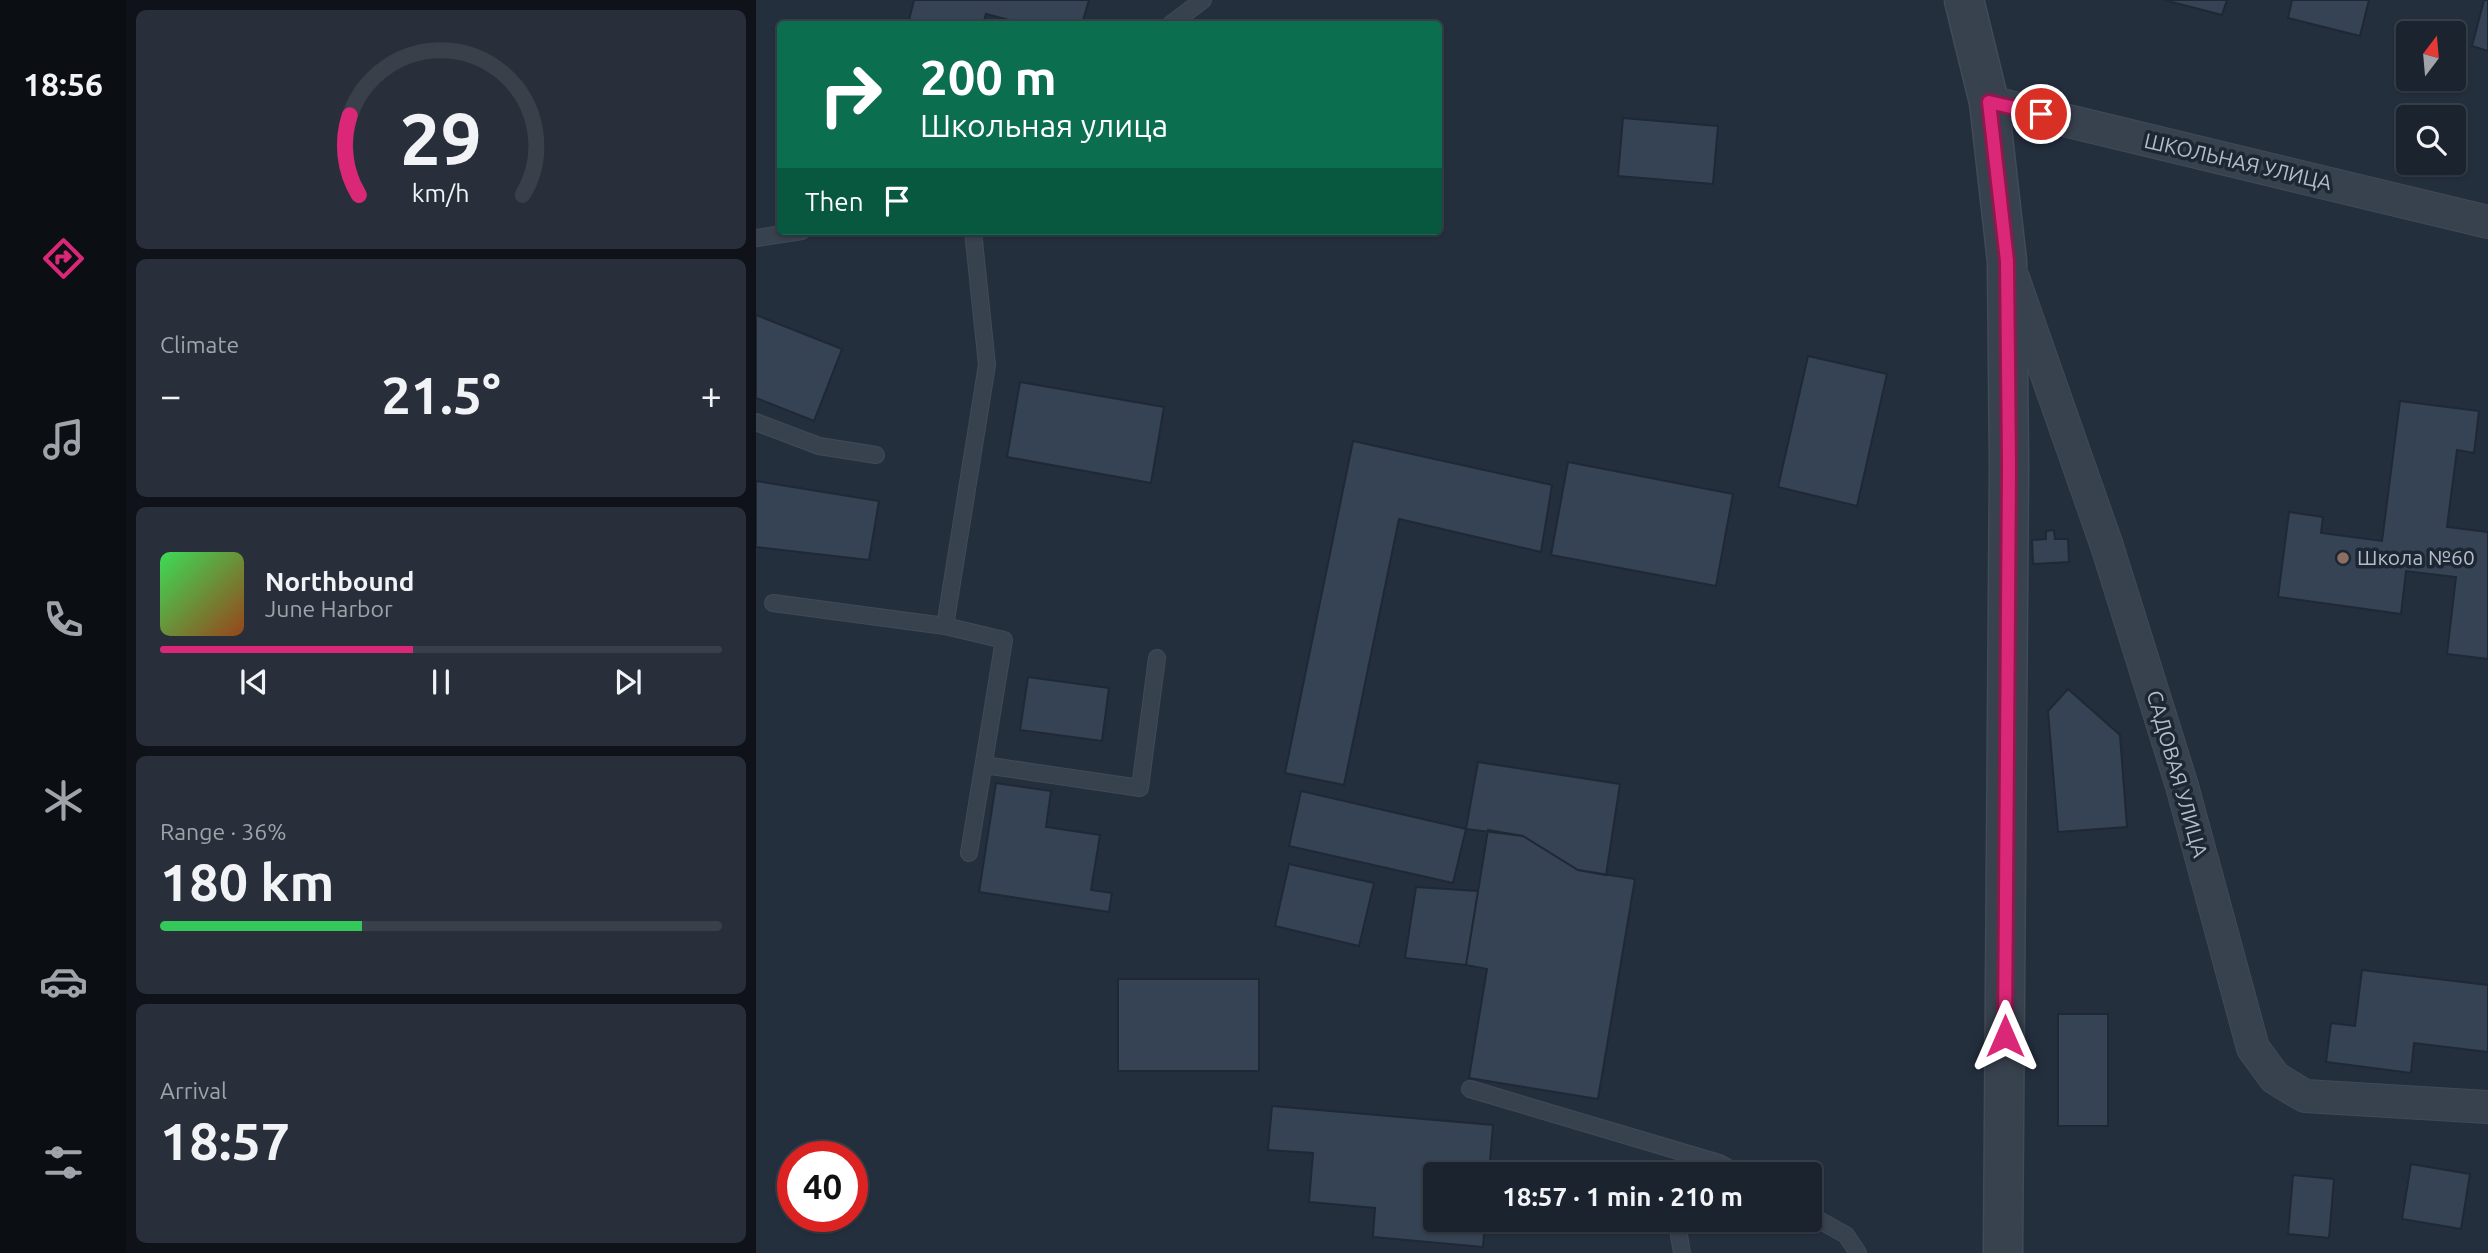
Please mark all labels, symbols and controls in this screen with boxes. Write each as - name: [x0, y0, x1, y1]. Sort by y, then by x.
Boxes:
- north arrow: [2396, 21, 2466, 91]
- map controls: [2396, 21, 2466, 175]
- icon: right: [805, 49, 896, 140]
- text: 200 m: [920, 49, 1057, 104]
- text: 18:56: [23, 66, 103, 102]
- pin: [2011, 84, 2071, 144]
- icon: arrive: [2022, 95, 2060, 133]
- text: 29: [400, 98, 482, 180]
- button: search: [2396, 105, 2466, 175]
- text: Школьная улица: [920, 107, 1168, 143]
- street label: ШКОЛЬНАЯ УЛИЦА: [2142, 128, 2335, 194]
- text: km/h: [412, 179, 470, 207]
- icon: arrive: [878, 182, 916, 220]
- text: Then: [805, 187, 864, 216]
- icon: directions: [39, 234, 88, 283]
- text: Climate: [160, 332, 239, 357]
- text: 21.5°: [381, 366, 501, 424]
- text: −: [160, 374, 181, 416]
- text: +: [701, 374, 722, 416]
- icon: music: [39, 415, 88, 464]
- place label: Школа №60: [2357, 545, 2475, 569]
- marker: Школа №60: [2335, 550, 2351, 566]
- text: Northbound: [265, 567, 414, 596]
- icon: phone: [39, 595, 88, 644]
- text: June Harbor: [265, 596, 393, 621]
- icon: previous: [235, 663, 273, 701]
- icon: pause: [422, 663, 460, 701]
- icon: next: [609, 663, 647, 701]
- street label: САДОВАЯ УЛИЦА: [2143, 687, 2213, 860]
- icon: climate: [39, 776, 88, 825]
- text: Range · 36%: [160, 819, 287, 844]
- text: 180 km: [160, 853, 334, 911]
- icon: car: [39, 957, 88, 1006]
- position arrow: [1968, 999, 2042, 1073]
- text: Arrival: [160, 1078, 227, 1103]
- text: 18:57: [160, 1112, 290, 1170]
- icon: filters: [39, 1138, 88, 1187]
- speed limit sign: 40: [777, 1141, 868, 1232]
- text: 18:57 · 1 min · 210 m: [1502, 1182, 1743, 1211]

